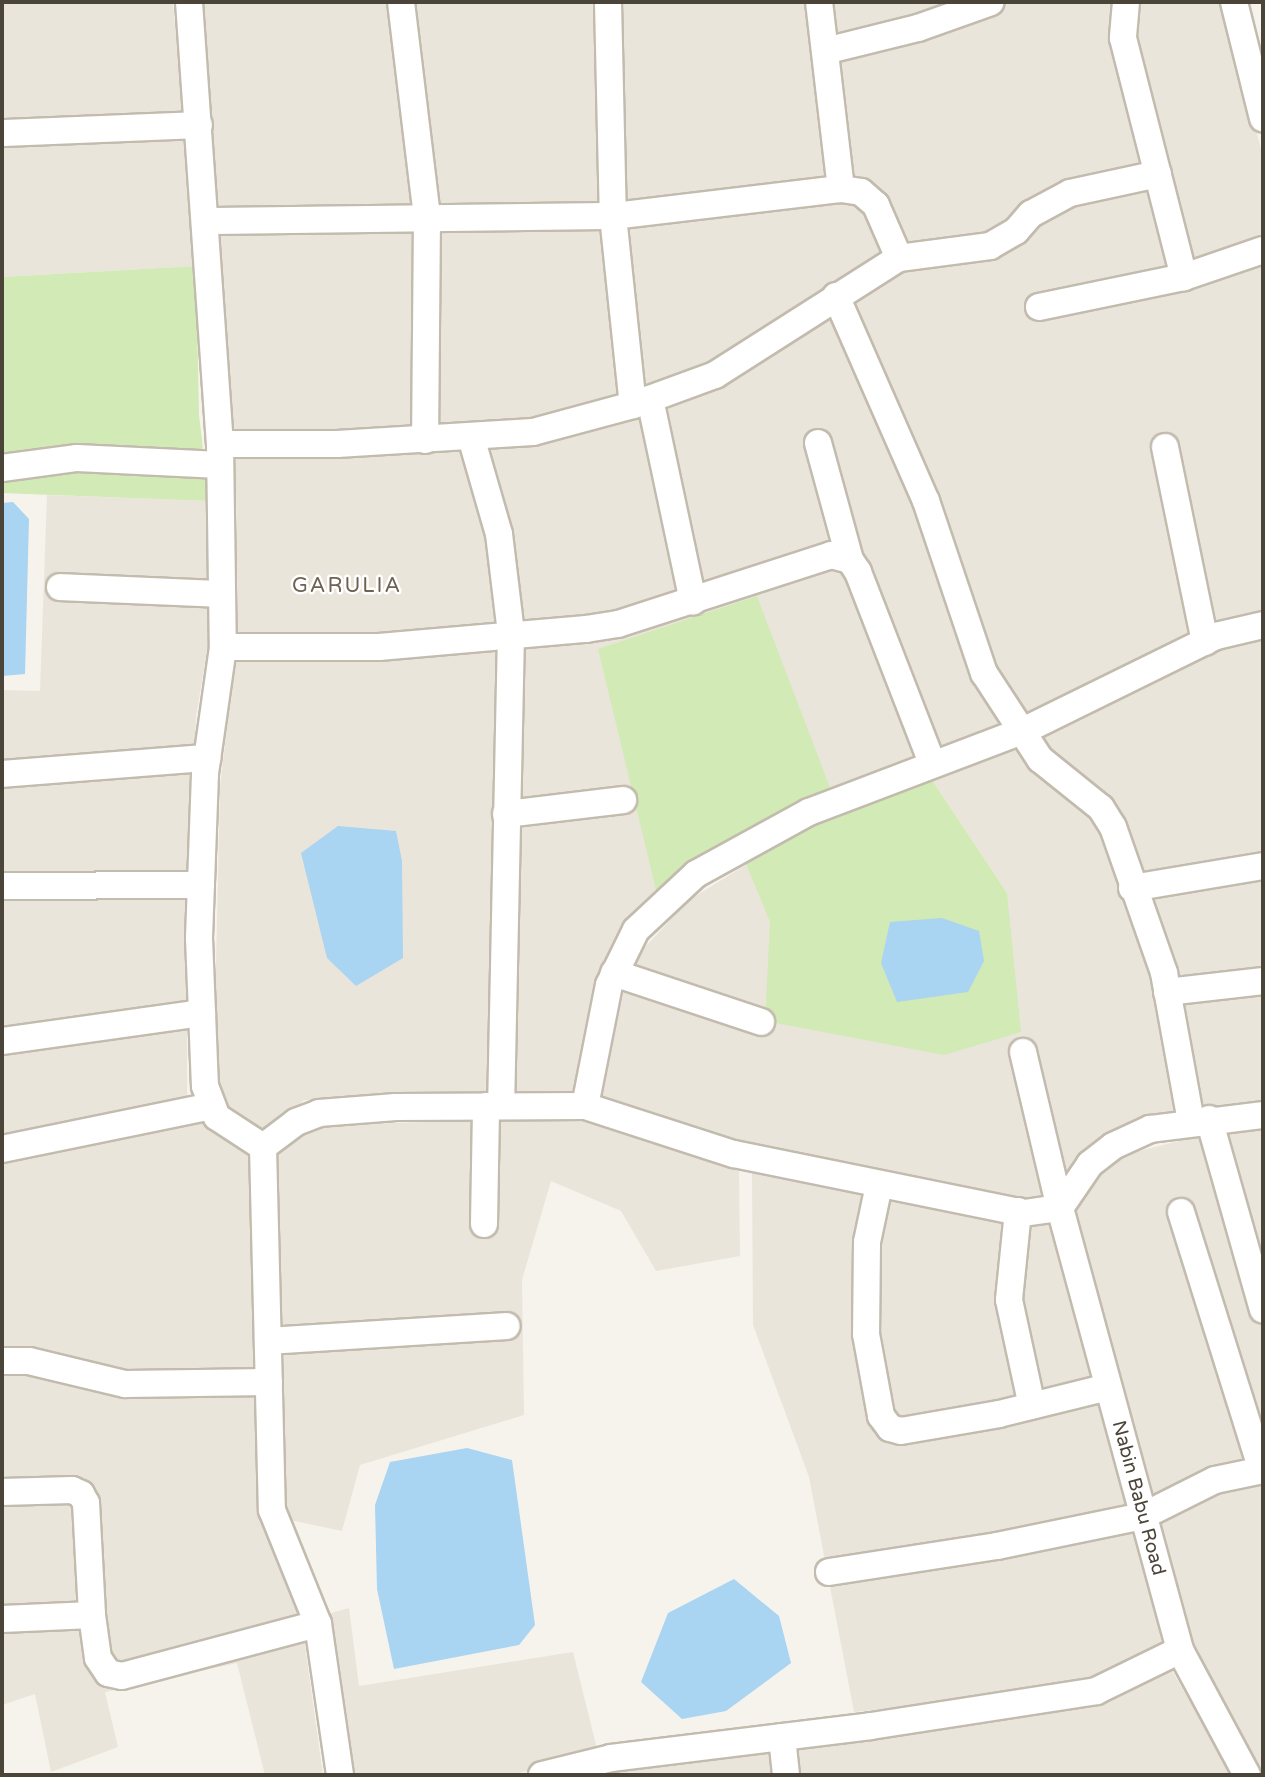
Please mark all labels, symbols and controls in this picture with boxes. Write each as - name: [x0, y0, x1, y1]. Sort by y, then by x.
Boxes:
- district label: GARULIA: [293, 573, 401, 599]
- street label: Nabin Babu Road: [1106, 1418, 1170, 1578]

